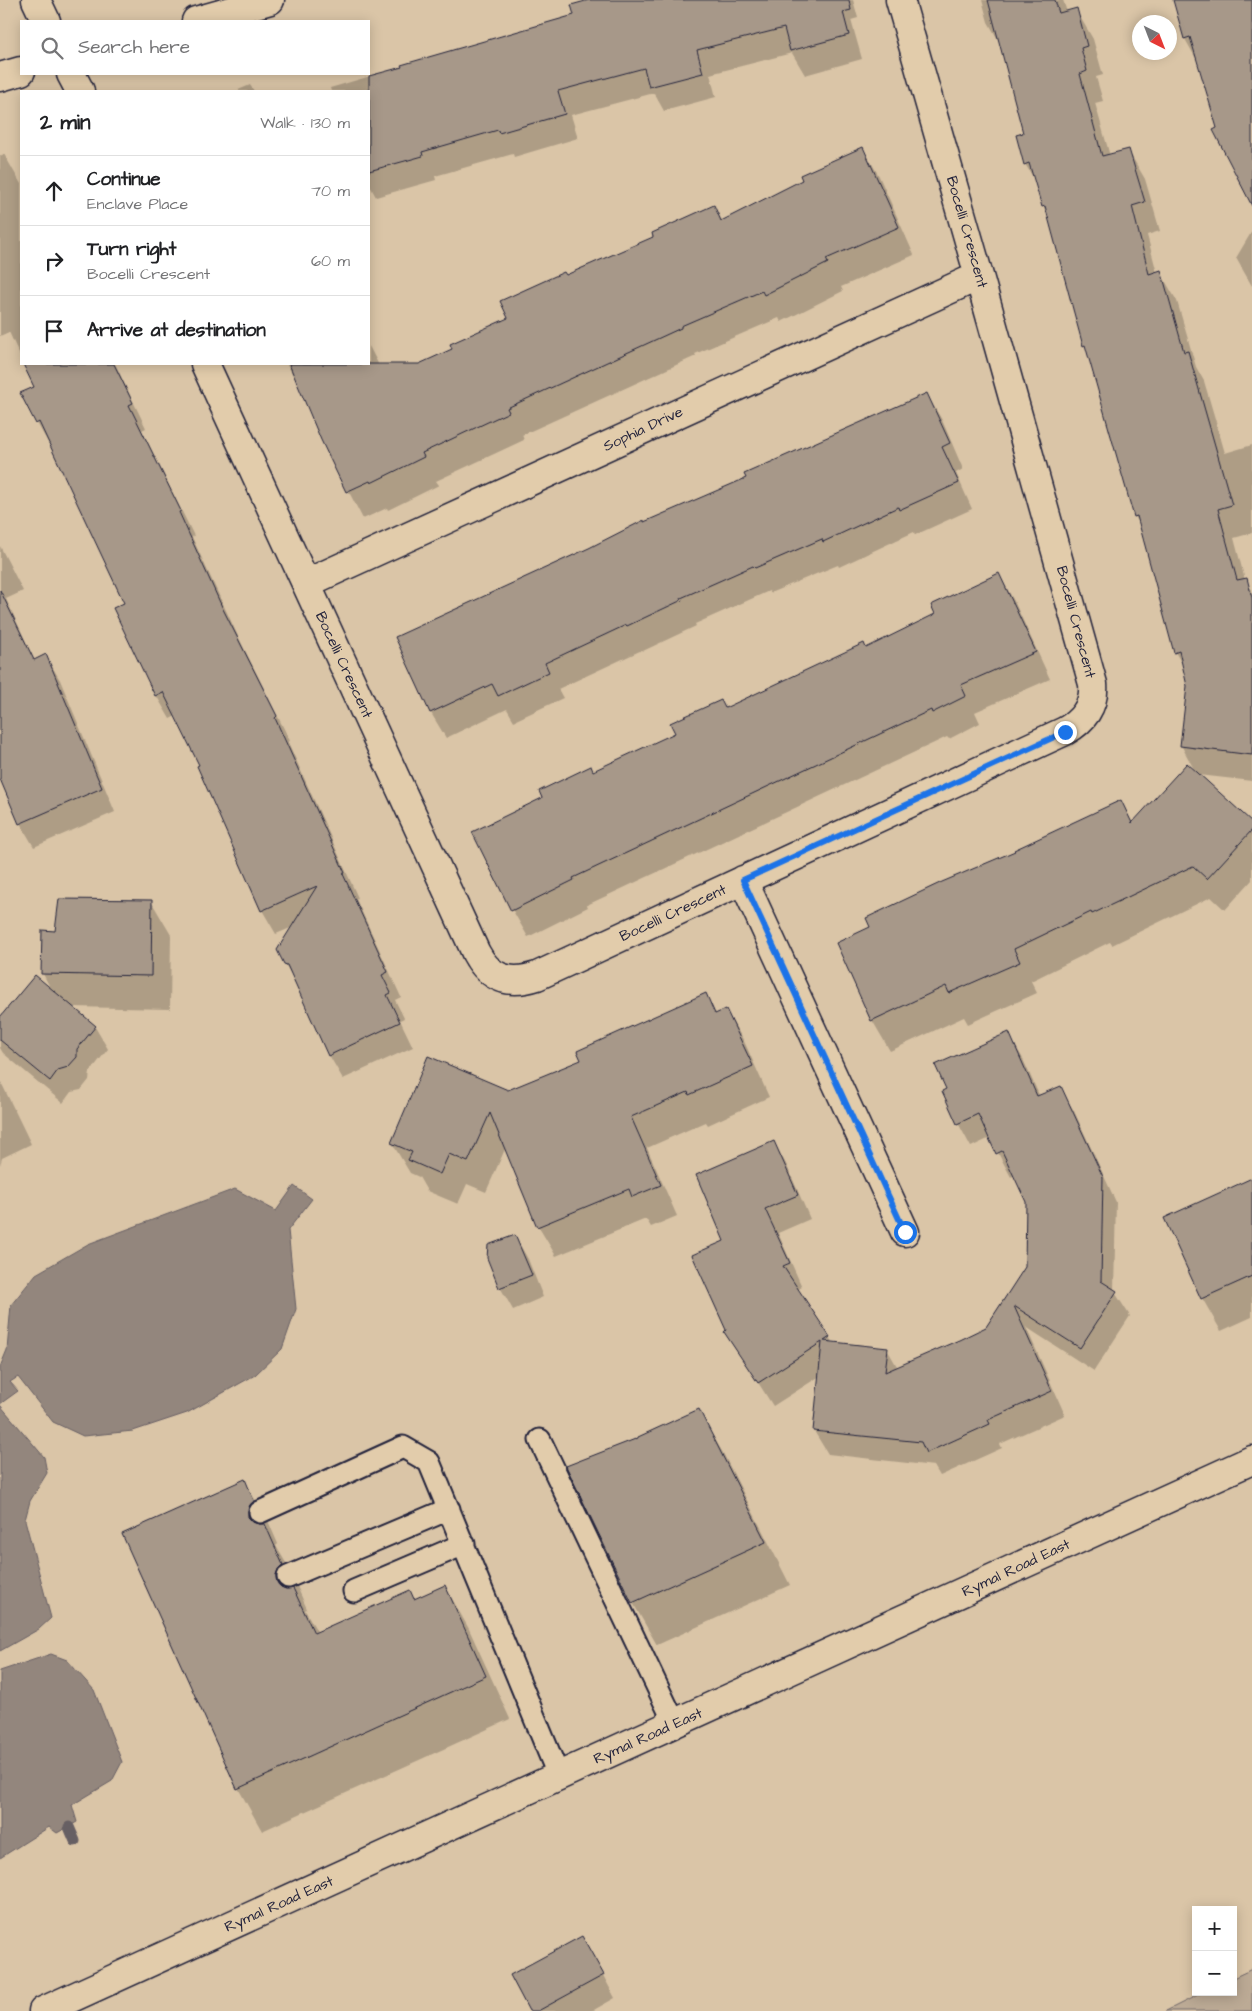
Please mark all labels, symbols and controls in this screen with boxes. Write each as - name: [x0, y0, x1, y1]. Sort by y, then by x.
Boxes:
- north arrow: [1132, 15, 1177, 60]
- search box: [20, 20, 370, 75]
- icon: search: [38, 34, 66, 62]
- text: Search here: [78, 34, 190, 61]
- text: 2 min: [40, 108, 90, 137]
- text: Walk · 130 m: [260, 112, 350, 134]
- text: Continue: [87, 166, 161, 193]
- street label: Bocelli Crescent: [941, 174, 993, 290]
- icon: ahead: [40, 177, 68, 205]
- text: 70 m: [311, 180, 350, 202]
- text: Enclave Place: [87, 193, 188, 215]
- text: Turn right: [87, 236, 176, 263]
- icon: right: [40, 247, 68, 275]
- text: 60 m: [311, 250, 350, 272]
- text: Bocelli Crescent: [87, 263, 210, 285]
- icon: arrive: [40, 317, 68, 345]
- text: Arrive at destination: [87, 317, 266, 344]
- street label: Sophia Drive: [600, 401, 686, 457]
- street label: Bocelli Crescent: [1051, 564, 1101, 680]
- street label: Bocelli Crescent: [310, 608, 378, 722]
- route end: [1054, 721, 1077, 744]
- street label: Bocelli Crescent: [616, 879, 730, 947]
- route start: [894, 1221, 917, 1244]
- street label: Rymal Road East: [958, 1534, 1074, 1603]
- street label: Rymal Road East: [590, 1703, 706, 1770]
- street label: Rymal Road East: [221, 1871, 337, 1938]
- map controls: [1192, 1906, 1237, 1996]
- button: +: [1192, 1906, 1237, 1951]
- button: −: [1192, 1951, 1237, 1996]

